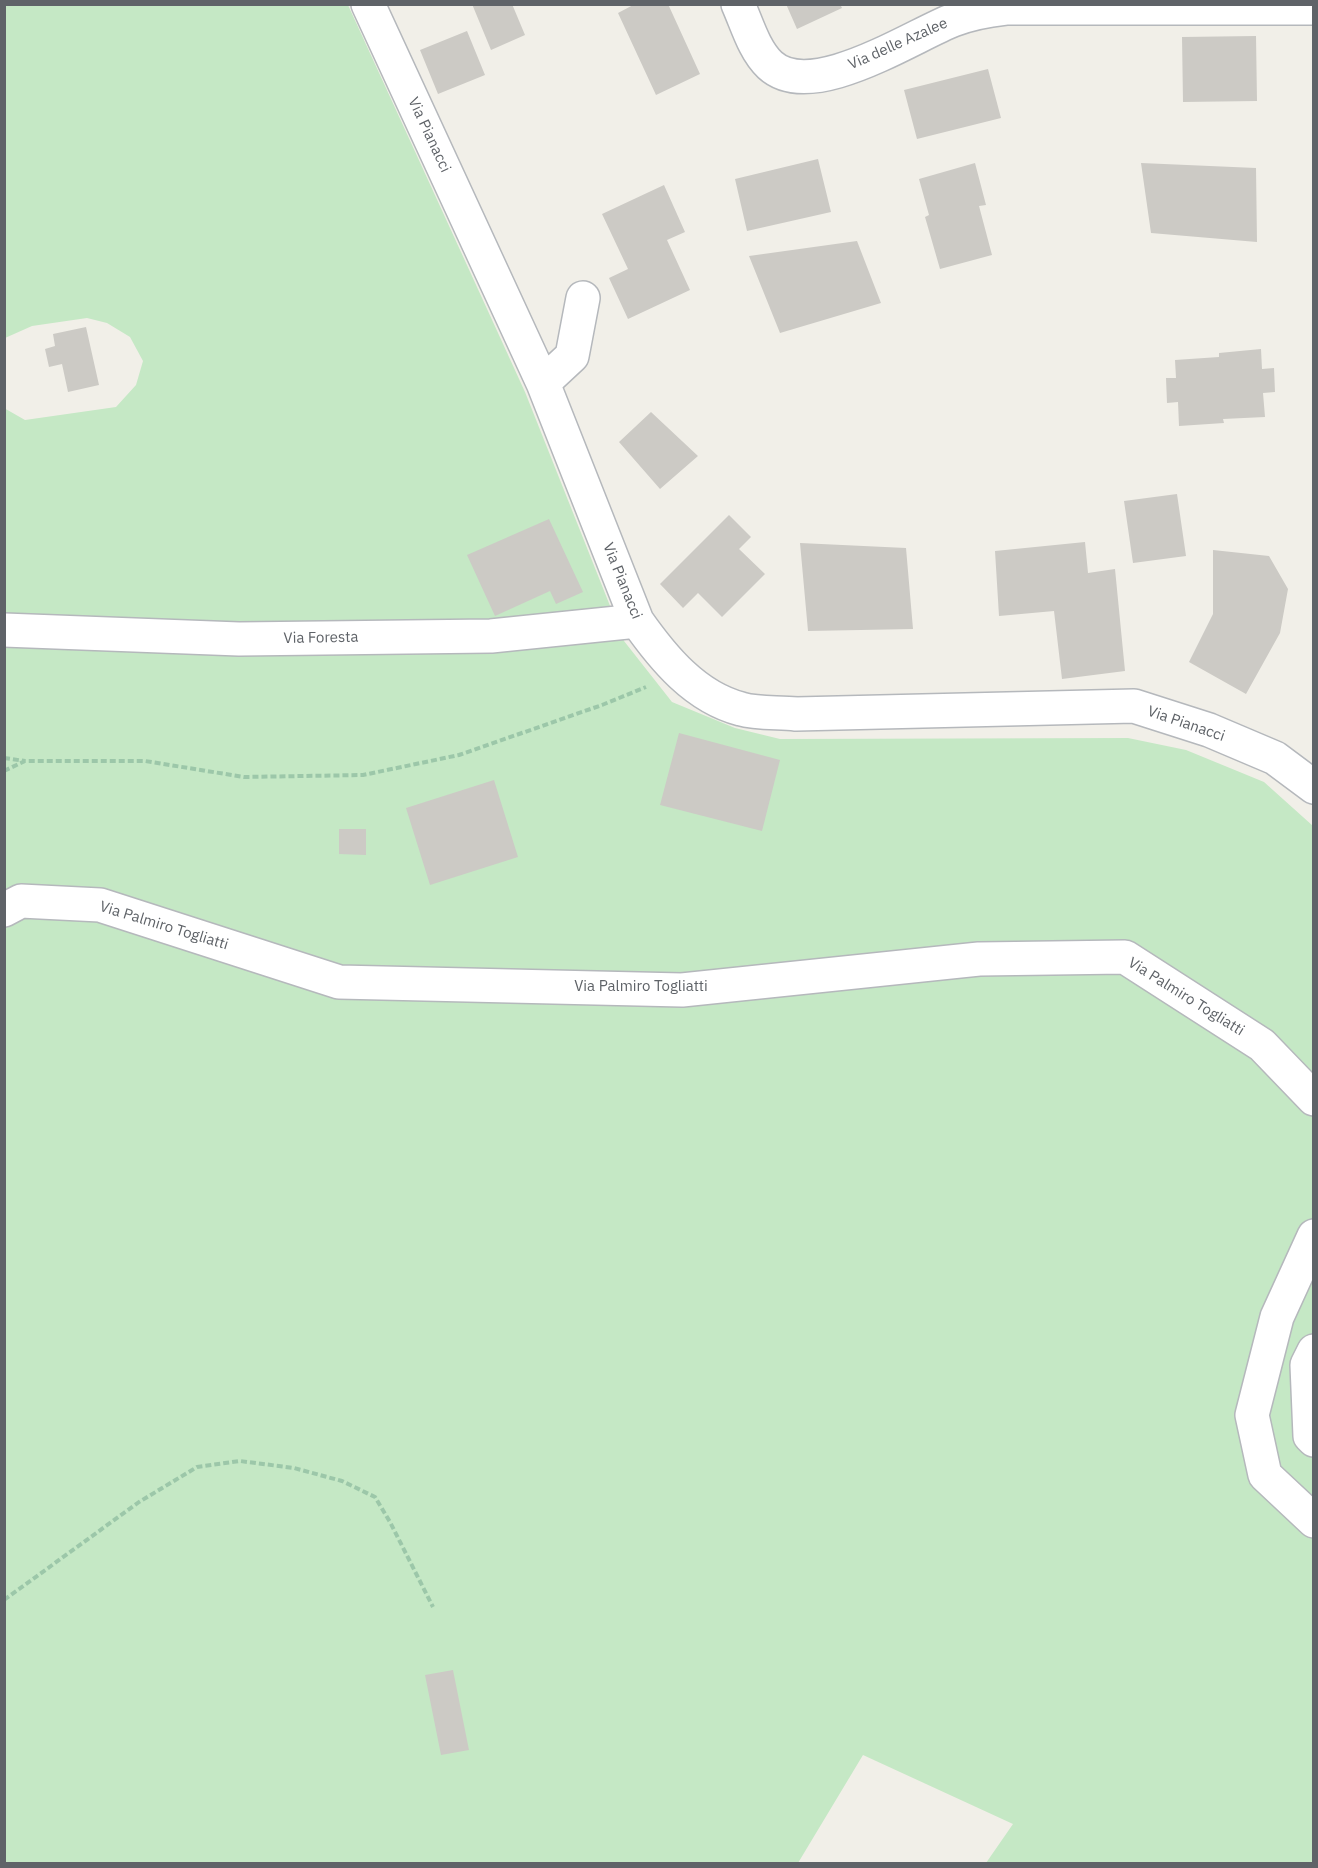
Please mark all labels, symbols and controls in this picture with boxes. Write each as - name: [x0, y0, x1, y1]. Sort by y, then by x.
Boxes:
- street label: Via delle Azalee: [846, 14, 950, 74]
- street label: Via Pianacci: [404, 95, 454, 175]
- street label: Via Pianacci: [599, 540, 645, 622]
- street label: Via Foresta: [283, 628, 359, 648]
- street label: Via Pianacci: [1145, 702, 1227, 746]
- street label: Via Palmiro Togliatti: [97, 898, 231, 954]
- street label: Via Palmiro Togliatti: [1125, 954, 1247, 1040]
- street label: Via Palmiro Togliatti: [574, 978, 708, 996]

